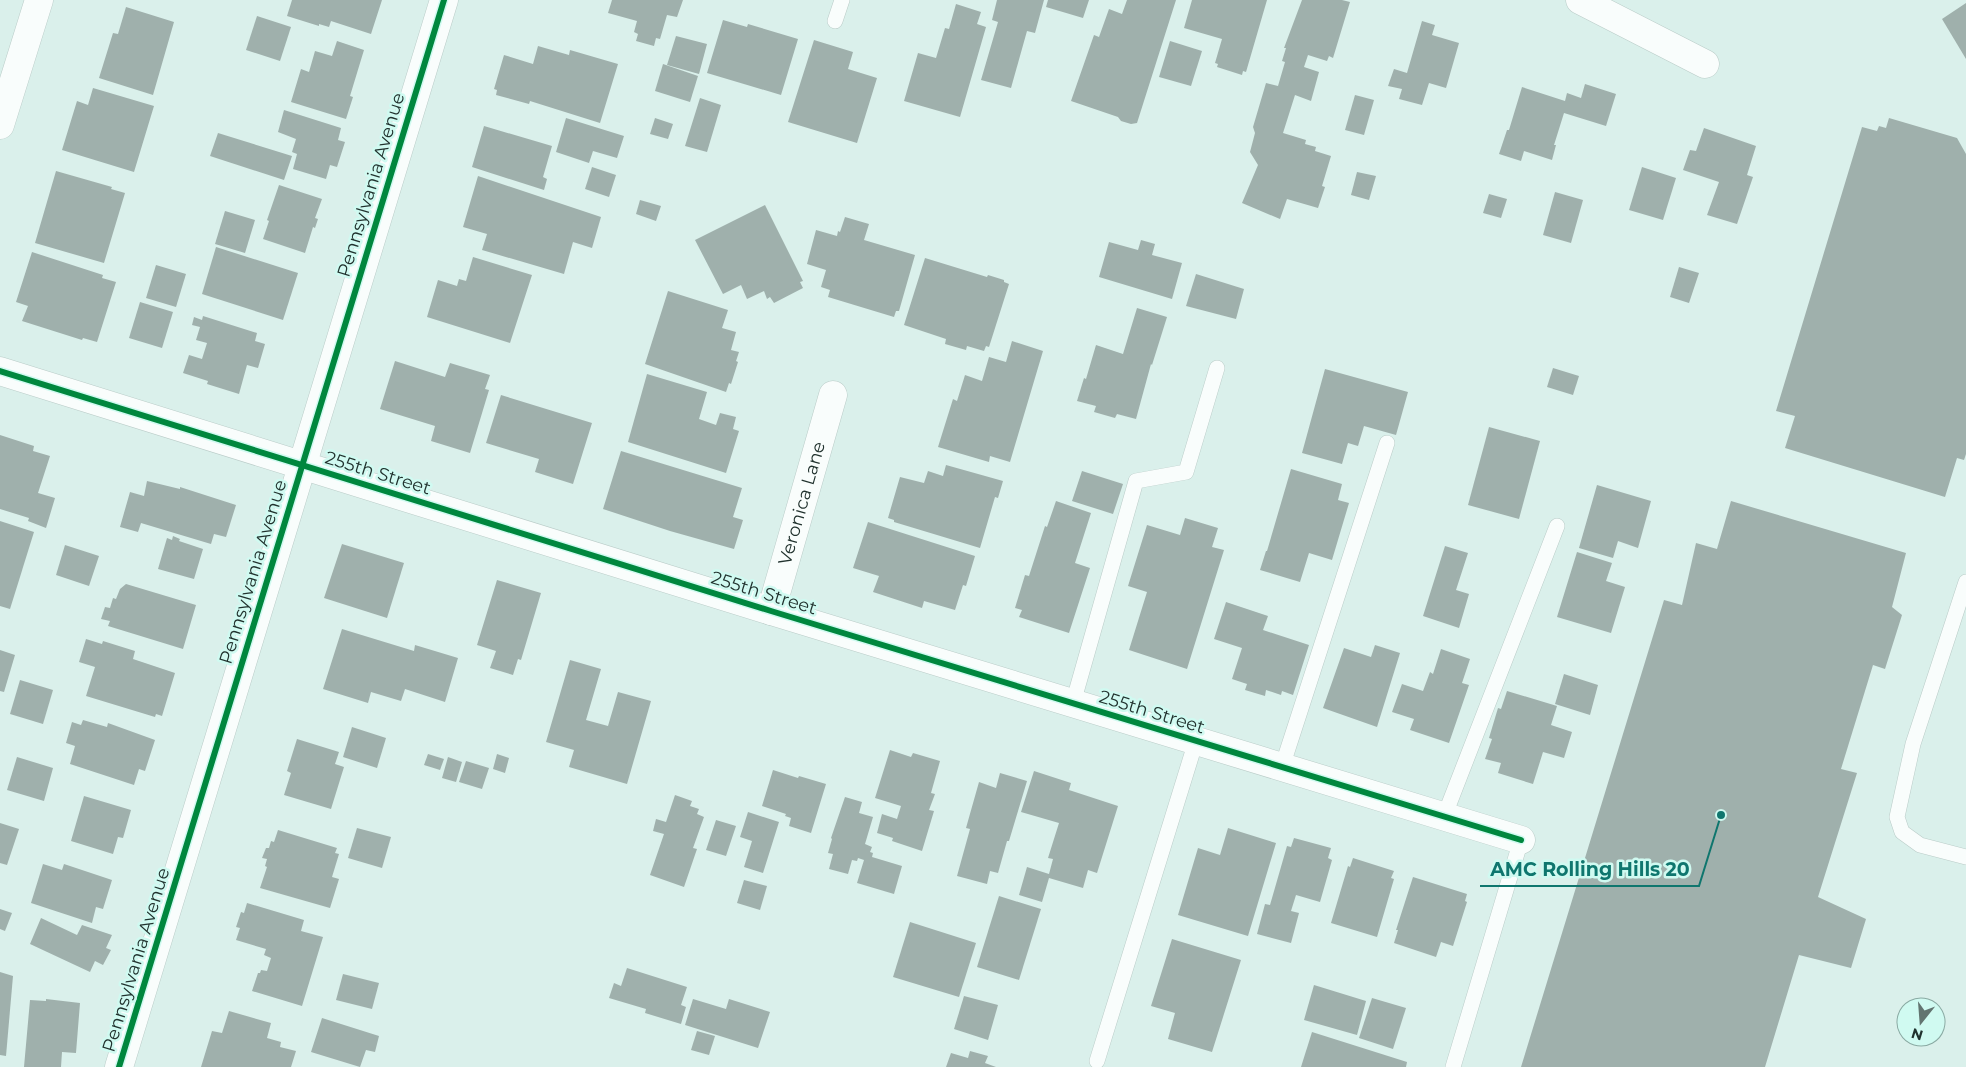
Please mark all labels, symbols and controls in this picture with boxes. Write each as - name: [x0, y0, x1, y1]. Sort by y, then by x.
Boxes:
- street label: Pennsylvania Avenue: [332, 90, 410, 280]
- street label: Veronica Lane: [774, 439, 830, 568]
- street label: 255th Street: [323, 447, 433, 499]
- street label: Pennsylvania Avenue: [214, 477, 292, 667]
- street label: 255th Street: [709, 567, 819, 619]
- street label: 255th Street: [1097, 686, 1207, 738]
- callout: AMC Rolling Hills 20: [1480, 852, 1699, 886]
- text: AMC Rolling Hills 20: [1489, 858, 1690, 881]
- street label: Pennsylvania Avenue: [97, 865, 175, 1055]
- north arrow: [1896, 997, 1946, 1047]
- text: N: [1909, 1024, 1925, 1045]

